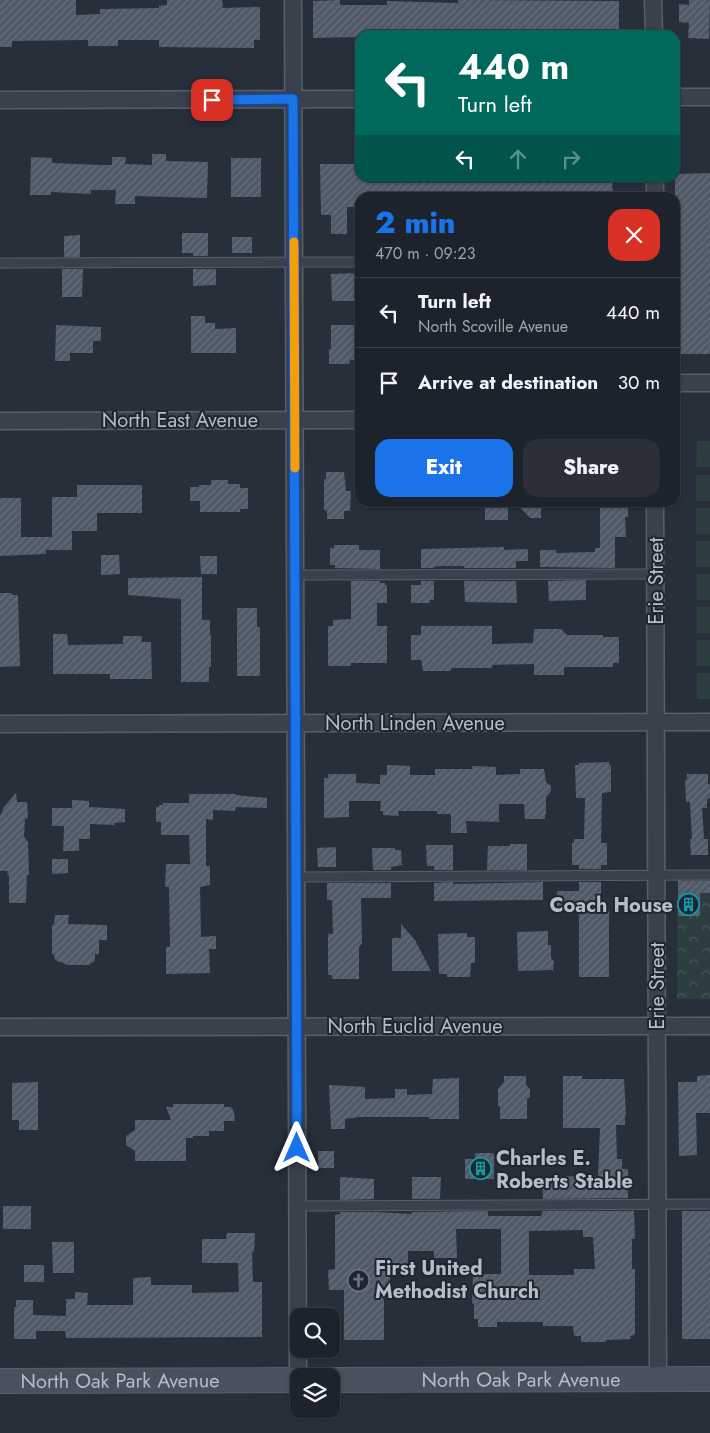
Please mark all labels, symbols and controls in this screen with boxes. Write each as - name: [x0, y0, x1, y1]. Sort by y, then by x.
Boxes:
- text: 440 m: [458, 42, 569, 92]
- icon: left: [375, 50, 440, 115]
- pin: [191, 79, 233, 121]
- icon: arrive: [198, 86, 226, 114]
- text: Turn left: [458, 88, 532, 120]
- icon: left: [451, 145, 479, 173]
- icon: ahead: [504, 145, 532, 173]
- icon: right: [557, 145, 585, 173]
- text: 2 min: [375, 201, 456, 244]
- button: close: [608, 209, 660, 261]
- text: 470 m · 09:23: [375, 242, 475, 265]
- text: Turn left: [418, 288, 491, 315]
- icon: left: [375, 299, 403, 327]
- text: 440 m: [606, 299, 660, 326]
- text: North Scoville Avenue: [418, 315, 568, 338]
- icon: arrive: [375, 369, 403, 397]
- text: Arrive at destination: [418, 369, 598, 396]
- text: 30 m: [618, 369, 660, 396]
- street label: North East Avenue: [102, 406, 258, 435]
- button: Exit: [375, 439, 513, 497]
- button: Share: [523, 439, 660, 497]
- street label: Erie Street: [642, 537, 671, 625]
- street label: North Linden Avenue: [325, 709, 505, 738]
- place label: Coach House: [550, 891, 673, 920]
- building icon: Coach House: [677, 893, 701, 917]
- street label: Erie Street: [643, 942, 672, 1030]
- street label: North Euclid Avenue: [327, 1012, 503, 1041]
- position arrow: [270, 1121, 322, 1173]
- place label: Charles E. Roberts Stable: [496, 1144, 633, 1196]
- building icon: Charles E. Roberts Stable: [468, 1157, 492, 1181]
- place label: First United Methodist Church: [375, 1254, 539, 1306]
- church icon: First United Methodist Church: [347, 1268, 371, 1292]
- map controls: [290, 1308, 340, 1418]
- button: search: [290, 1308, 340, 1358]
- street label: North Oak Park Avenue: [422, 1365, 620, 1394]
- street label: North Oak Park Avenue: [21, 1366, 219, 1395]
- button: layers: [290, 1368, 340, 1418]

